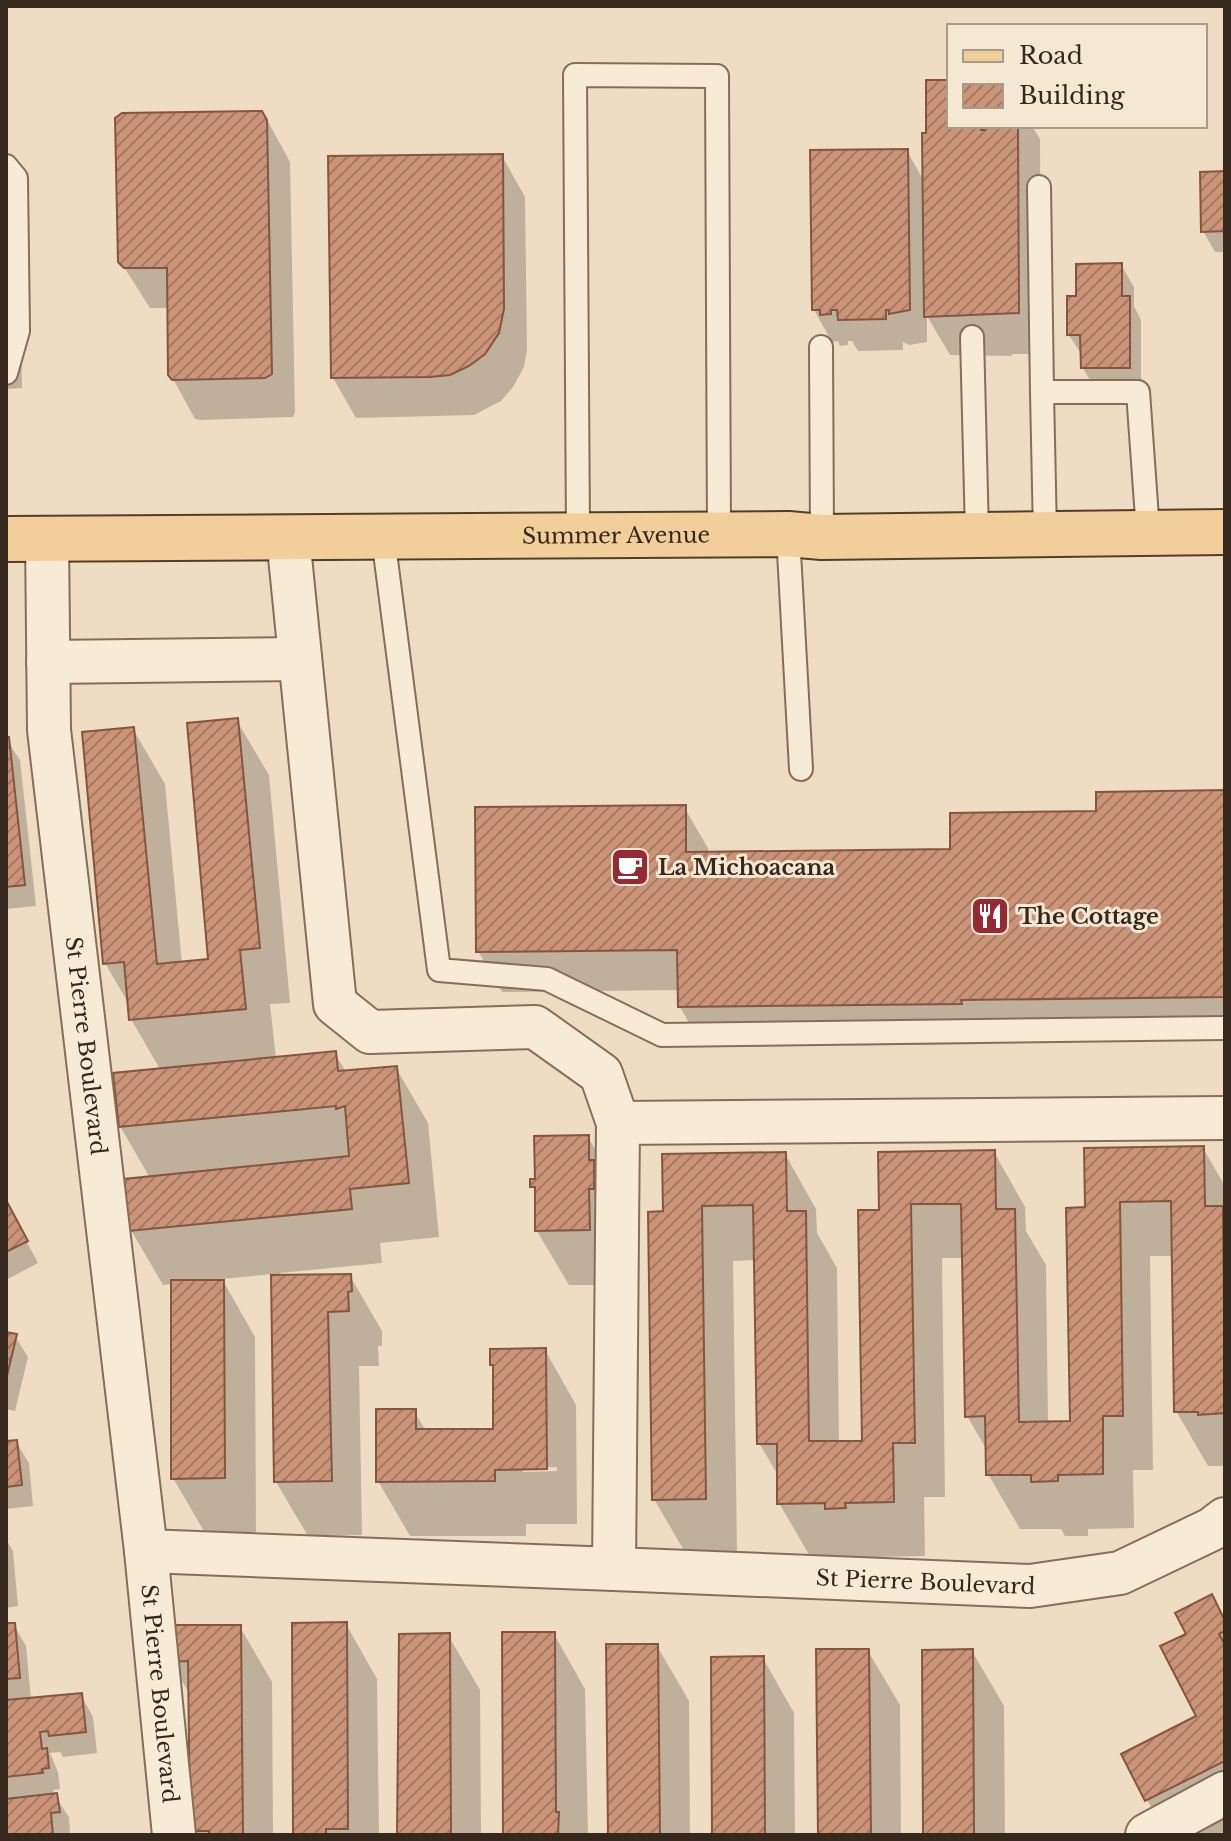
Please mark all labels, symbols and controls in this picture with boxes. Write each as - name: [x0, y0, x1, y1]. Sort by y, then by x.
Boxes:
- legend: [947, 24, 1207, 128]
- text: Road: [1019, 41, 1083, 70]
- text: Building: [1019, 81, 1125, 110]
- street label: Summer Avenue: [522, 521, 710, 549]
- cafe icon: La Michoacana: [609, 846, 651, 888]
- place label: La Michoacana: [658, 854, 836, 881]
- restaurant icon: The Cottage: [969, 895, 1011, 937]
- place label: The Cottage: [1018, 903, 1159, 930]
- street label: St Pierre Boulevard: [60, 935, 113, 1157]
- street label: St Pierre Boulevard: [815, 1564, 1036, 1600]
- street label: St Pierre Boulevard: [136, 1583, 184, 1804]

